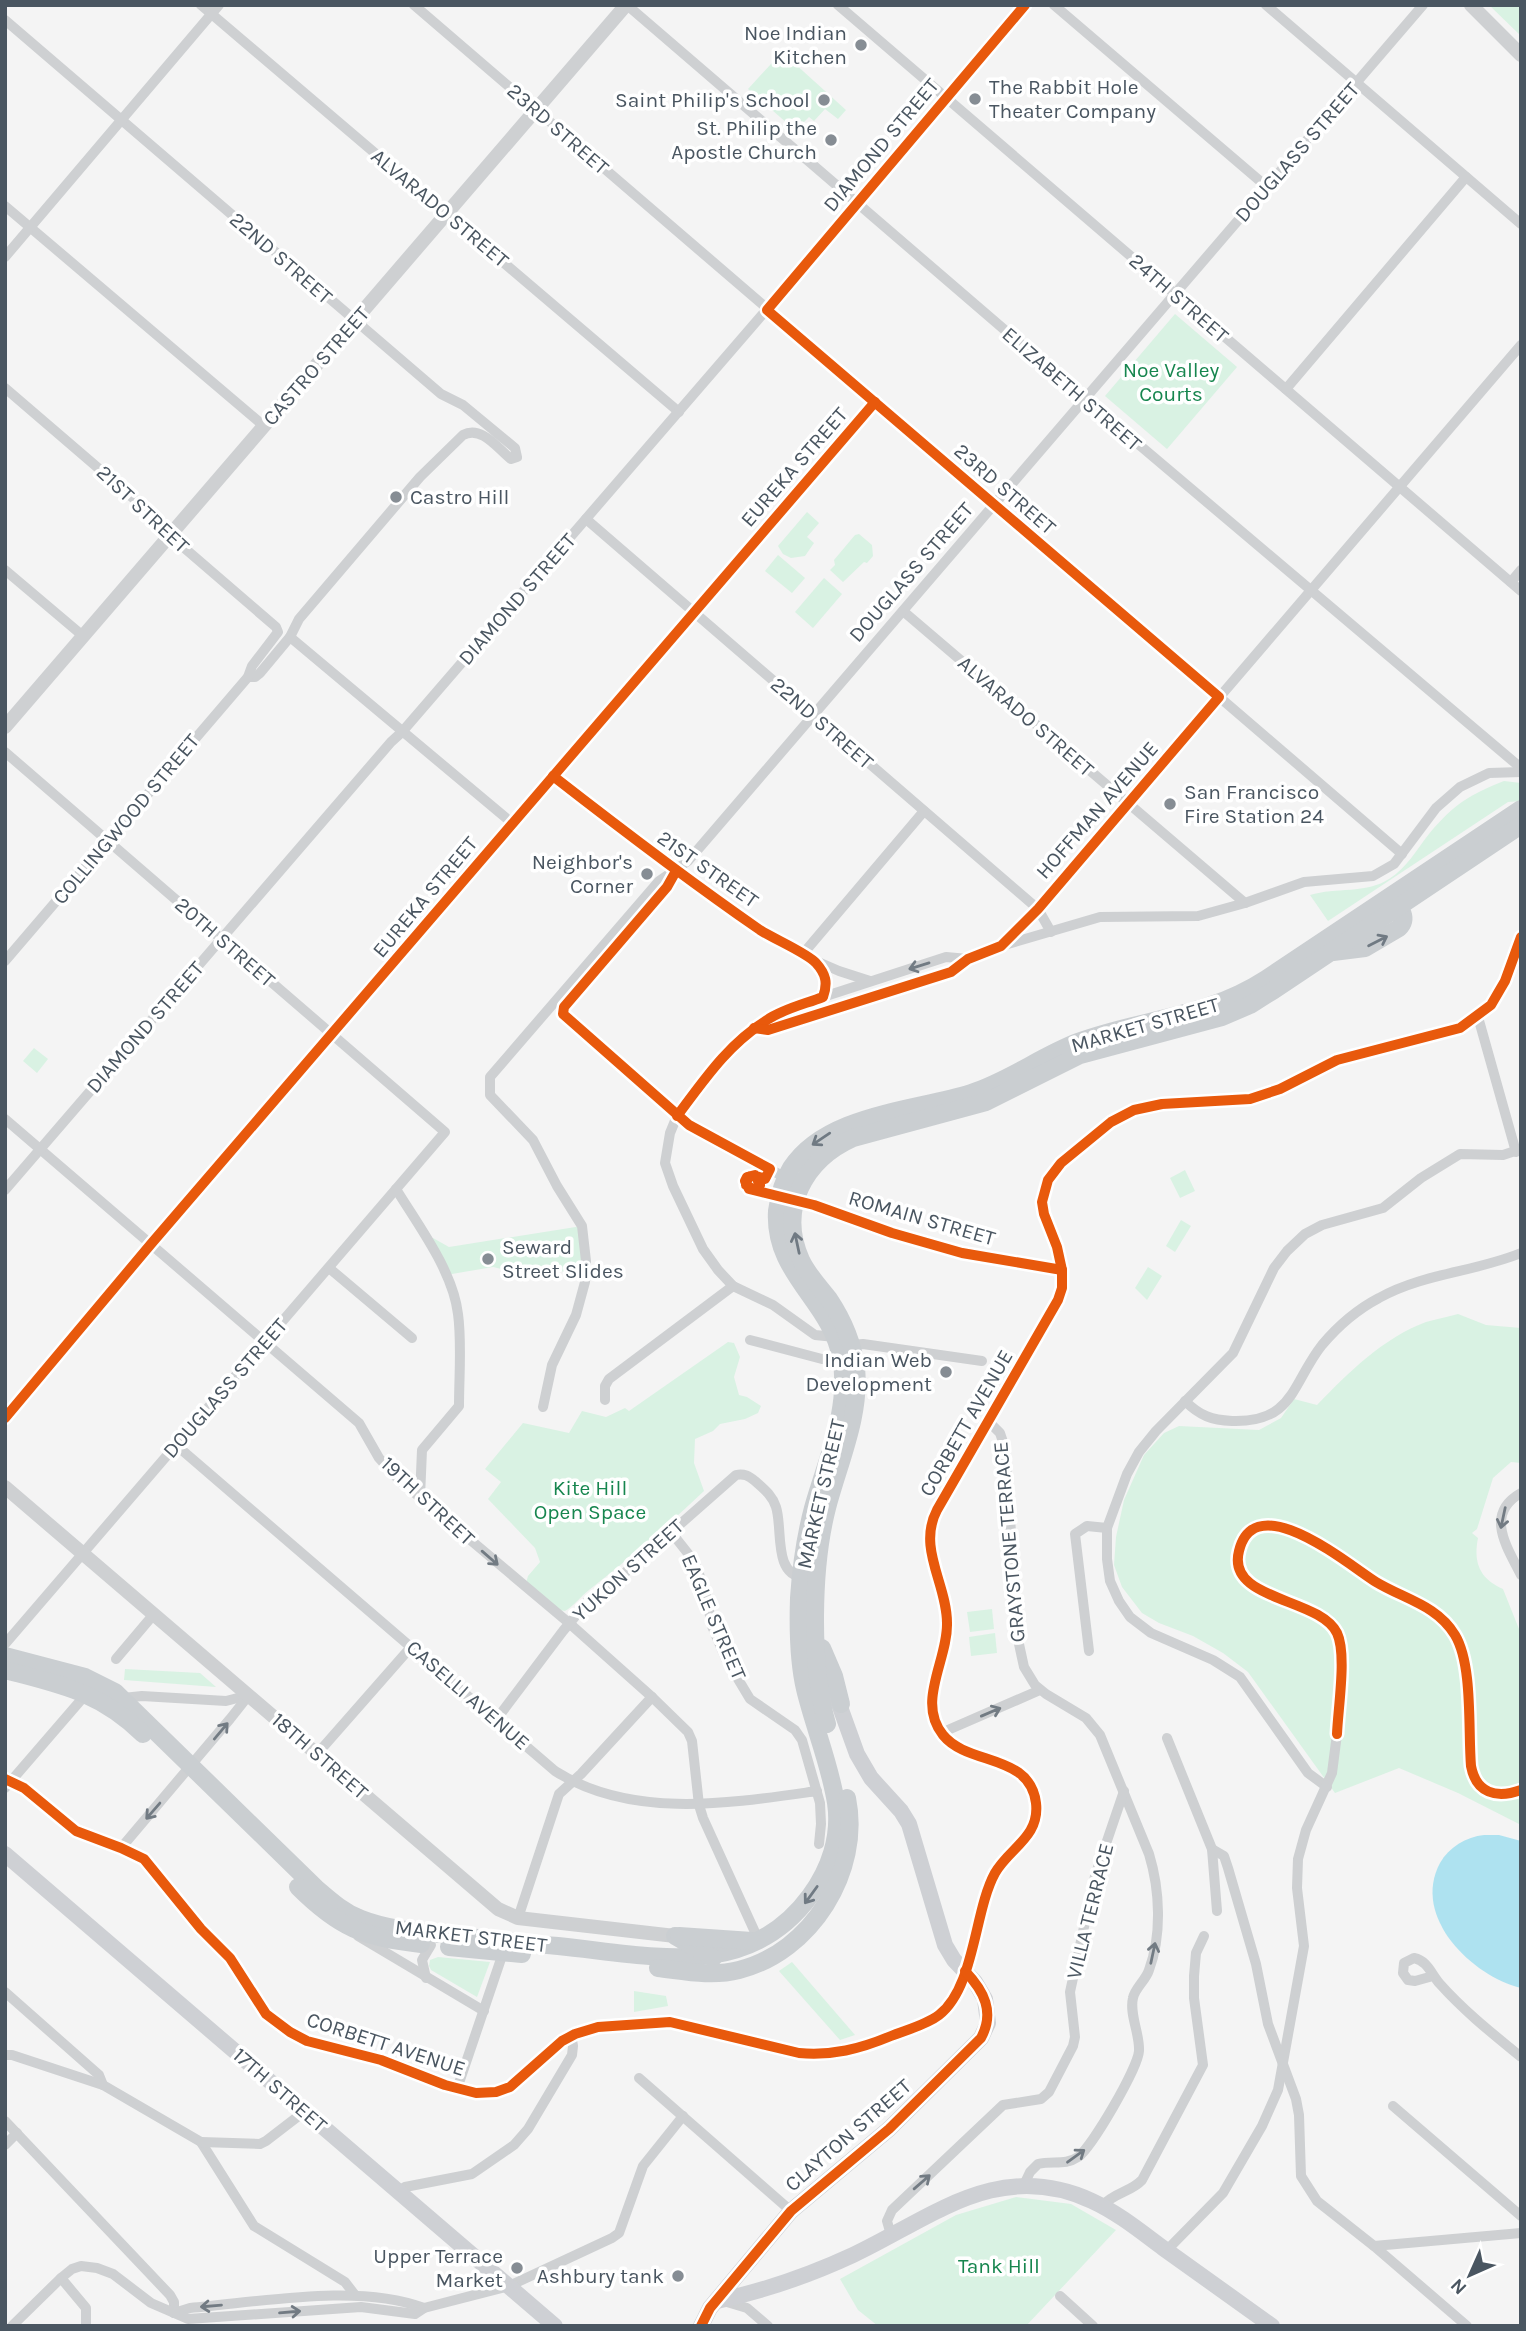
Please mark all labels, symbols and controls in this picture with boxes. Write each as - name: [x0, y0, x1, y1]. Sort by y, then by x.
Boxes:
- place label: Noe Indian Kitchen: [744, 21, 847, 69]
- marker: Noe Indian Kitchen: [853, 37, 869, 53]
- street label: DIAMOND STREET: [818, 73, 944, 217]
- place label: The Rabbit Hole Theater Company: [989, 75, 1156, 123]
- street label: DOUGLASS STREET: [1230, 77, 1364, 227]
- street label: 23RD STREET: [502, 78, 614, 180]
- place label: Saint Philip's School: [615, 88, 810, 112]
- marker: The Rabbit Hole Theater Company: [967, 91, 983, 107]
- marker: Saint Philip's School: [816, 92, 832, 108]
- place label: St. Philip the Apostle Church: [671, 116, 817, 164]
- marker: St. Philip the Apostle Church: [823, 132, 839, 148]
- street label: ALVARADO STREET: [367, 144, 514, 273]
- street label: 22ND STREET: [225, 207, 337, 309]
- street label: 24TH STREET: [1124, 248, 1234, 348]
- street label: CASTRO STREET: [258, 301, 374, 430]
- street label: ELIZABETH STREET: [998, 322, 1147, 456]
- park label: Noe Valley Courts: [1123, 358, 1220, 406]
- street label: EUREKA STREET: [736, 402, 853, 532]
- street label: 23RD STREET: [949, 438, 1061, 540]
- street label: 21ST STREET: [92, 460, 195, 558]
- place label: Castro Hill: [410, 485, 509, 509]
- marker: Castro Hill: [388, 489, 404, 505]
- street label: DOUGLASS STREET: [844, 497, 978, 647]
- street label: DIAMOND STREET: [453, 528, 581, 670]
- street label: ALVARADO STREET: [953, 651, 1099, 782]
- street label: 22ND STREET: [766, 672, 878, 774]
- street label: COLLINGWOOD STREET: [48, 729, 205, 909]
- street label: HOFFMAN AVENUE: [1031, 737, 1163, 883]
- place label: San Francisco Fire Station 24: [1184, 780, 1324, 828]
- marker: San Francisco Fire Station 24: [1162, 796, 1178, 812]
- street label: 21ST STREET: [653, 825, 763, 913]
- street label: EUREKA STREET: [368, 831, 483, 962]
- place label: Neighbor's Corner: [532, 850, 633, 898]
- marker: Neighbor's Corner: [639, 866, 655, 882]
- street label: 20TH STREET: [170, 892, 280, 992]
- one-way arrow: [1367, 934, 1388, 948]
- street label: DIAMOND STREET: [81, 956, 209, 1098]
- one-way arrow: [908, 960, 930, 973]
- street label: MARKET STREET: [1068, 992, 1222, 1058]
- one-way arrow: [812, 1132, 831, 1147]
- street label: ROMAIN STREET: [846, 1186, 999, 1251]
- one-way arrow: [789, 1232, 803, 1255]
- place label: Seward Street Slides: [502, 1235, 624, 1283]
- marker: Seward Street Slides: [480, 1251, 496, 1267]
- street label: DOUGLASS STREET: [158, 1313, 292, 1463]
- street label: CORBETT AVENUE: [914, 1345, 1018, 1501]
- place label: Indian Web Development: [805, 1348, 932, 1396]
- marker: Indian Web Development: [938, 1364, 954, 1380]
- street label: MARKET STREET: [792, 1416, 850, 1571]
- street label: GRAYSTONE TERRACE: [988, 1441, 1030, 1643]
- street label: 19TH STREET: [376, 1452, 480, 1551]
- park label: Kite Hill Open Space: [534, 1476, 646, 1524]
- one-way arrow: [1496, 1506, 1510, 1529]
- street label: YUKON STREET: [568, 1514, 689, 1626]
- one-way arrow: [481, 1550, 499, 1566]
- street label: EAGLE STREET: [677, 1551, 751, 1684]
- street label: CASELLI AVENUE: [402, 1635, 534, 1755]
- one-way arrow: [980, 1705, 1001, 1718]
- street label: 18TH STREET: [267, 1708, 373, 1805]
- one-way arrow: [213, 1722, 229, 1740]
- one-way arrow: [145, 1802, 161, 1820]
- street label: VILLA TERRACE: [1062, 1841, 1118, 1981]
- one-way arrow: [804, 1885, 818, 1904]
- street label: MARKET STREET: [394, 1915, 549, 1957]
- one-way arrow: [1147, 1942, 1161, 1965]
- street label: CORBETT AVENUE: [304, 2007, 468, 2081]
- street label: 17TH STREET: [228, 2043, 332, 2138]
- street label: CLAYTON STREET: [780, 2073, 916, 2196]
- one-way arrow: [1066, 2149, 1085, 2163]
- one-way arrow: [913, 2174, 931, 2190]
- north arrow: [1435, 2240, 1505, 2310]
- place label: Upper Terrace Market: [373, 2244, 503, 2292]
- park label: Tank Hill: [958, 2254, 1040, 2278]
- marker: Upper Terrace Market: [509, 2260, 525, 2276]
- place label: Ashbury tank: [537, 2264, 664, 2288]
- marker: Ashbury tank: [670, 2268, 686, 2284]
- text: N: [1446, 2274, 1471, 2299]
- one-way arrow: [200, 2300, 223, 2313]
- one-way arrow: [278, 2305, 301, 2318]

